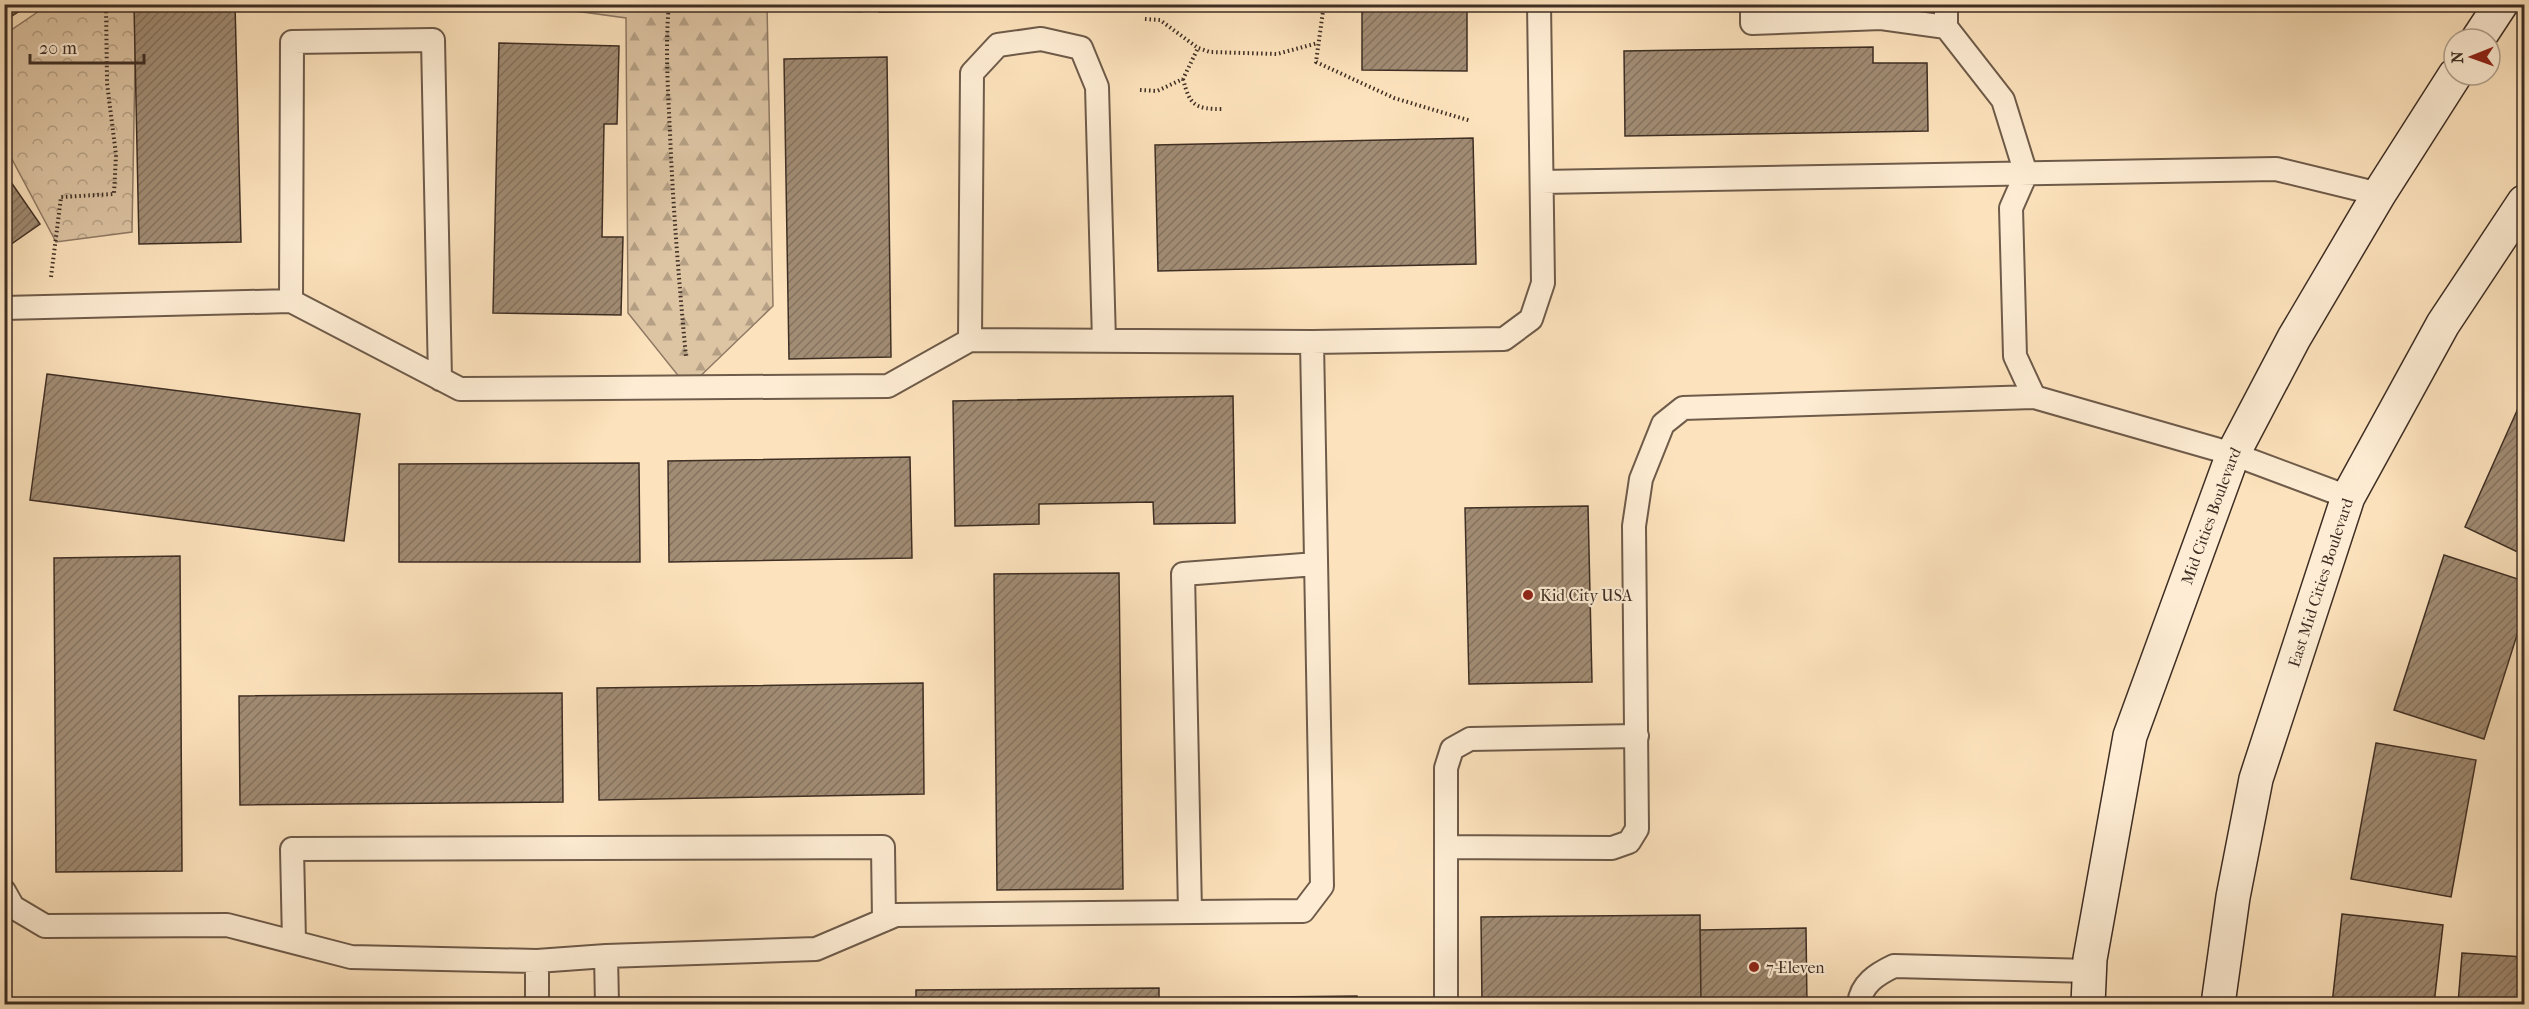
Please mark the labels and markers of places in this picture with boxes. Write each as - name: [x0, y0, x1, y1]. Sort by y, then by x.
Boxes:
- place label: Kid City USA: [1540, 586, 1633, 605]
- marker: Kid City USA: [1521, 588, 1535, 602]
- place label: 7-Eleven: [1766, 958, 1825, 977]
- marker: 7-Eleven: [1747, 960, 1761, 974]

